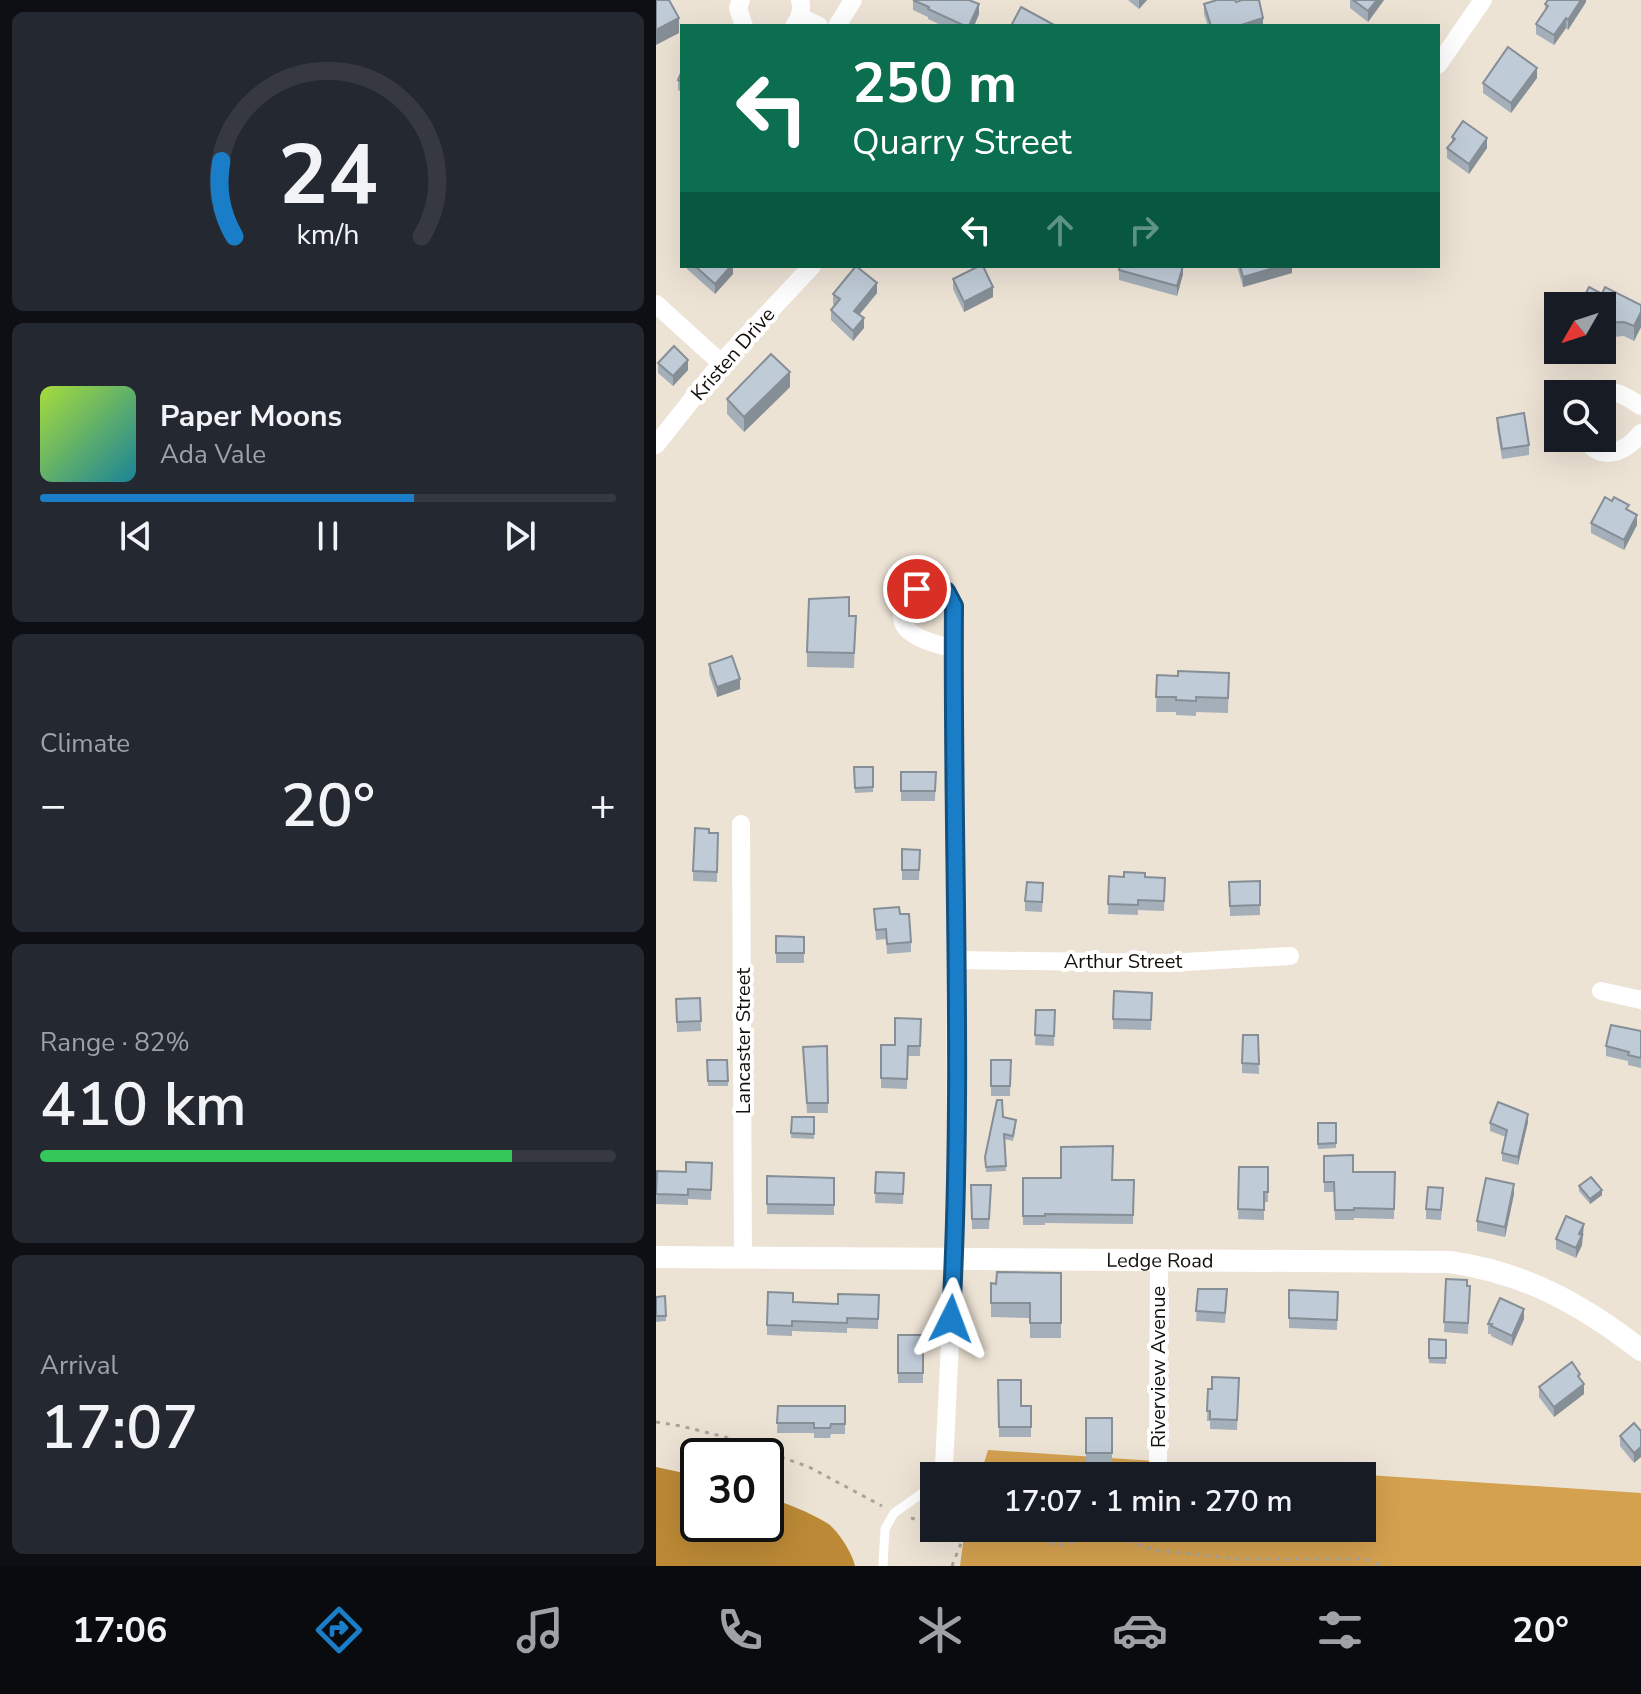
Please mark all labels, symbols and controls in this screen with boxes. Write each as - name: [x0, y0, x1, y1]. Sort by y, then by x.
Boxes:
- text: 250 m: [852, 45, 1017, 122]
- icon: left: [720, 56, 824, 160]
- text: Quarry Street: [852, 118, 1072, 167]
- text: 24: [278, 119, 378, 232]
- icon: left: [954, 208, 998, 252]
- icon: ahead: [1038, 208, 1082, 252]
- icon: right: [1122, 208, 1166, 252]
- text: km/h: [297, 216, 359, 255]
- north arrow: [1544, 292, 1616, 364]
- map controls: [1544, 292, 1616, 452]
- street label: Kristen Drive: [685, 302, 781, 406]
- button: search: [1544, 380, 1616, 452]
- text: Paper Moons: [160, 396, 342, 437]
- text: Ada Vale: [160, 437, 266, 472]
- icon: previous: [114, 514, 158, 558]
- icon: pause: [306, 514, 350, 558]
- icon: next: [498, 514, 542, 558]
- pin: [883, 555, 951, 623]
- icon: arrive: [895, 567, 939, 611]
- text: Climate: [40, 726, 130, 761]
- text: 20°: [281, 765, 375, 847]
- text: −: [40, 776, 66, 836]
- text: +: [590, 776, 616, 836]
- street label: Arthur Street: [1064, 948, 1183, 975]
- street label: Lancaster Street: [730, 967, 757, 1114]
- text: Range · 82%: [40, 1025, 190, 1060]
- text: 410 km: [40, 1064, 247, 1146]
- street label: Ledge Road: [1106, 1246, 1214, 1274]
- position arrow: [909, 1277, 993, 1361]
- street label: Riverview Avenue: [1145, 1286, 1172, 1448]
- text: Arrival: [40, 1348, 118, 1383]
- text: 17:07: [40, 1387, 198, 1469]
- speed limit sign: 30: [680, 1438, 784, 1542]
- text: 17:07 · 1 min · 270 m: [1003, 1481, 1293, 1522]
- icon: directions: [311, 1602, 367, 1658]
- icon: music: [512, 1602, 568, 1658]
- icon: phone: [712, 1602, 768, 1658]
- icon: climate: [912, 1602, 968, 1658]
- icon: car: [1112, 1602, 1168, 1658]
- icon: filters: [1312, 1602, 1368, 1658]
- text: 17:06: [72, 1606, 167, 1655]
- text: 20°: [1512, 1606, 1569, 1655]

